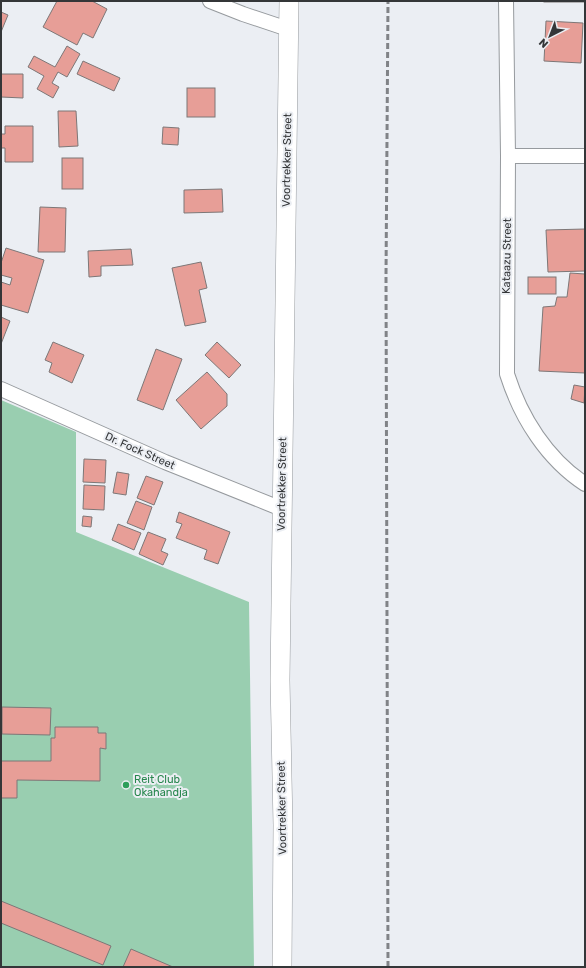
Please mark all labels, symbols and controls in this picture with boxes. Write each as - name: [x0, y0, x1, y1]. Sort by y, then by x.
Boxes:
- north arrow: [530, 16, 570, 56]
- text: N: [536, 36, 551, 51]
- street label: Voortrekker Street: [280, 112, 294, 207]
- street label: Kataazu Street: [500, 217, 514, 294]
- street label: Dr. Fock Street: [103, 430, 178, 473]
- street label: Voortrekker Street: [275, 436, 289, 531]
- street label: Voortrekker Street: [275, 760, 289, 855]
- place label: Reit Club Okahandja: [134, 773, 188, 799]
- marker: Reit Club Okahandja: [121, 780, 131, 790]

